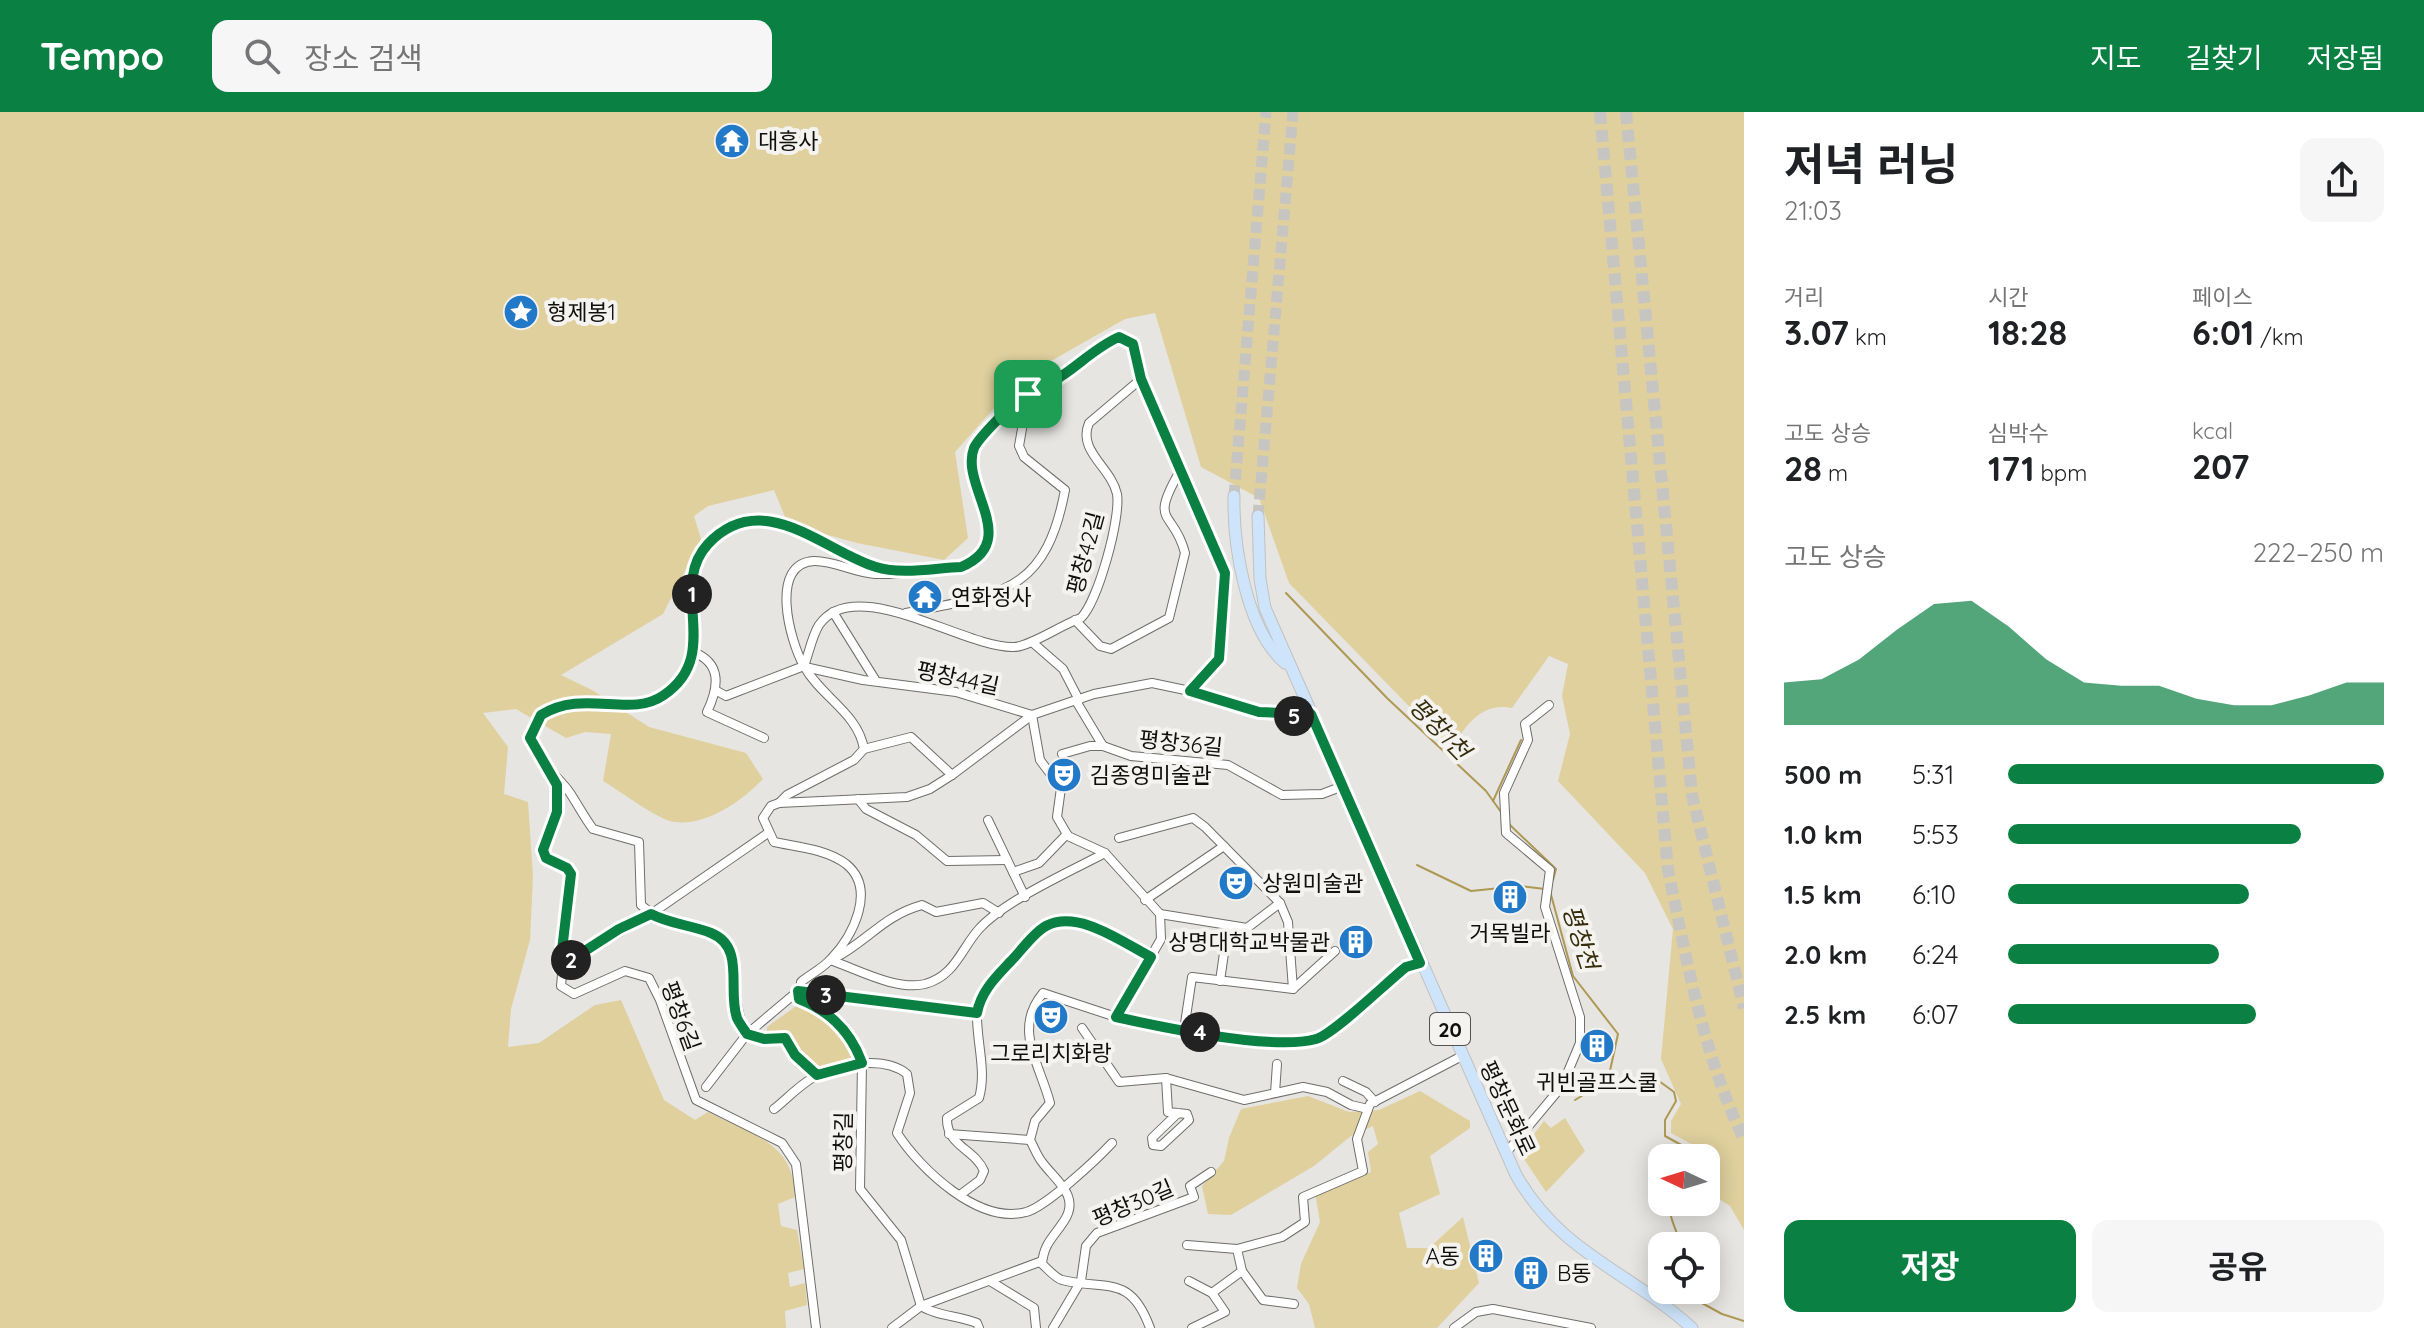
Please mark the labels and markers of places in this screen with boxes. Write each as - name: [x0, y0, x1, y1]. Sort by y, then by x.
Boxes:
- temple icon: 대흥사: [713, 122, 751, 160]
- place label: 대흥사: [758, 127, 819, 155]
- place icon: 형제봉1: [502, 293, 540, 331]
- place label: 형제봉1: [547, 298, 616, 326]
- pin: [994, 360, 1062, 428]
- pin: 1: [672, 574, 712, 614]
- temple icon: 연화정사: [906, 578, 944, 616]
- place label: 연화정사: [951, 583, 1032, 611]
- pin: 5: [1274, 696, 1314, 736]
- theatre icon: 김종영미술관: [1045, 756, 1083, 794]
- place label: 김종영미술관: [1090, 761, 1211, 789]
- theatre icon: 상원미술관: [1217, 864, 1255, 902]
- place label: 상원미술관: [1262, 869, 1363, 897]
- building icon: 거목빌라: [1491, 878, 1529, 916]
- place label: 거목빌라: [1470, 919, 1550, 947]
- building icon: 상명대학교박물관: [1337, 923, 1375, 961]
- place label: 상명대학교박물관: [1168, 928, 1330, 956]
- pin: 2: [551, 940, 591, 980]
- pin: 3: [806, 975, 846, 1015]
- theatre icon: 그로리치화랑: [1032, 998, 1070, 1036]
- pin: 4: [1180, 1012, 1220, 1052]
- building icon: 귀빈골프스쿨: [1578, 1027, 1616, 1065]
- place label: 그로리치화랑: [990, 1039, 1112, 1067]
- place label: 귀빈골프스쿨: [1536, 1068, 1658, 1096]
- building icon: A동: [1467, 1237, 1505, 1275]
- place label: A동: [1426, 1242, 1460, 1270]
- building icon: B동: [1512, 1254, 1550, 1292]
- place label: B동: [1557, 1259, 1592, 1287]

